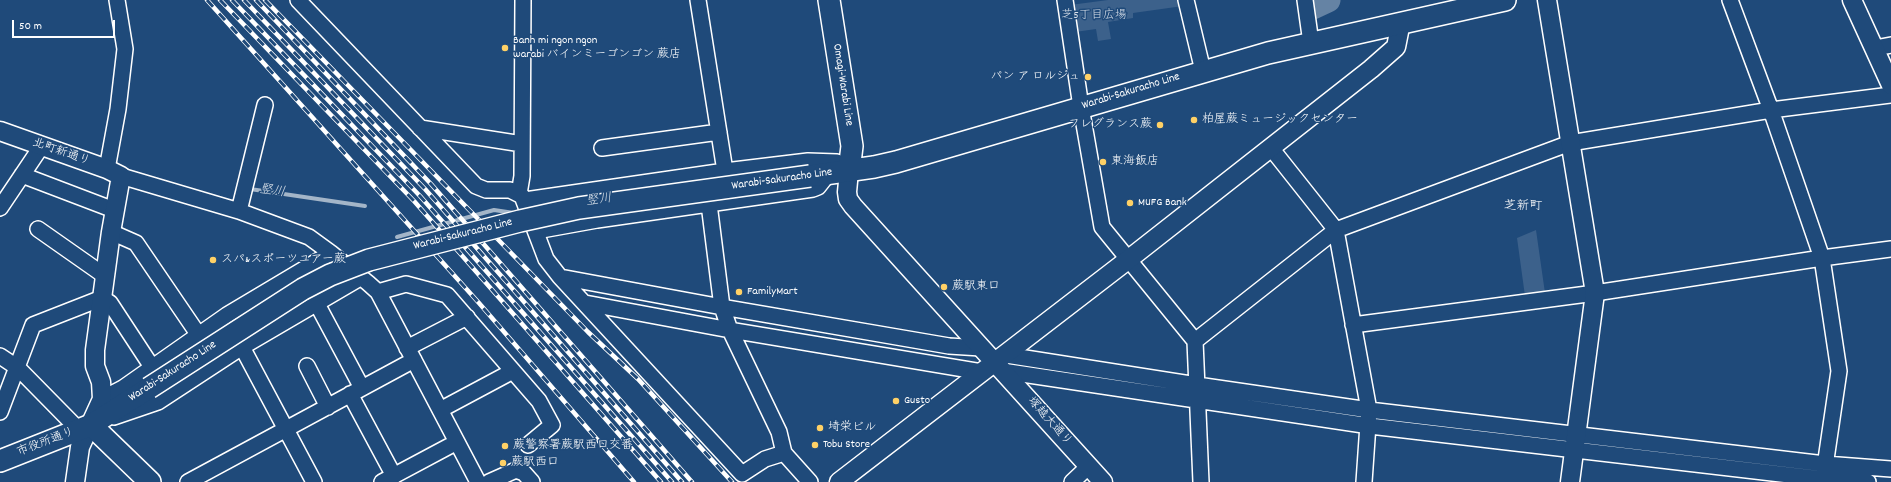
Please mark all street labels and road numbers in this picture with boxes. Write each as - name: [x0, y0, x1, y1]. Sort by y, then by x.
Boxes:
- street label: Omagi-Warabi Line: [828, 43, 856, 127]
- street label: Warabi-Sakuracho Line: [1080, 70, 1182, 114]
- street label: 北町新通り: [30, 136, 92, 170]
- street label: Warabi-Sakuracho Line: [731, 166, 833, 194]
- street label: Warabi-Sakuracho Line: [412, 216, 514, 254]
- street label: Warabi-Sakuracho Line: [127, 338, 219, 406]
- street label: 塚越大通り: [1024, 395, 1074, 449]
- street label: 市役所通り: [15, 426, 77, 460]

